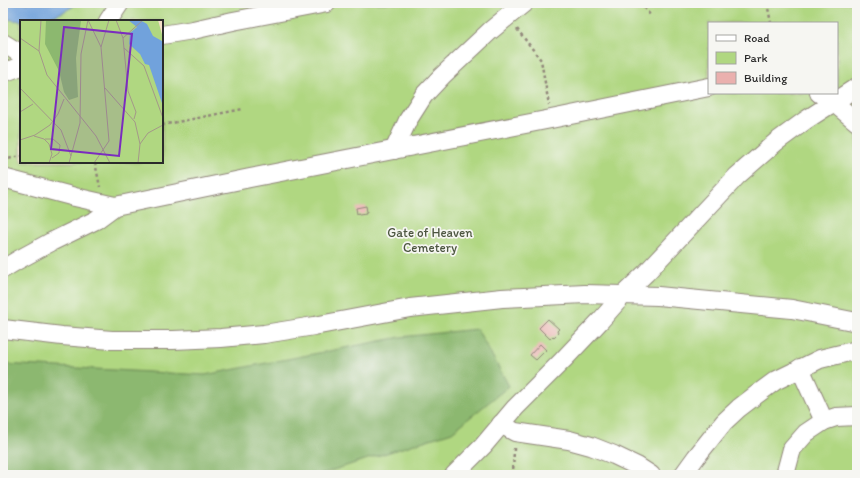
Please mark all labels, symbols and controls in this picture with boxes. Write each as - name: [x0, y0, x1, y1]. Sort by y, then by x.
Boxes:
- inset map: [20, 20, 163, 163]
- legend: [708, 22, 838, 94]
- text: Road: [744, 31, 770, 45]
- text: Park: [744, 51, 768, 65]
- text: Building: [744, 71, 788, 85]
- park label: Gate of Heaven Cemetery: [387, 225, 473, 255]

